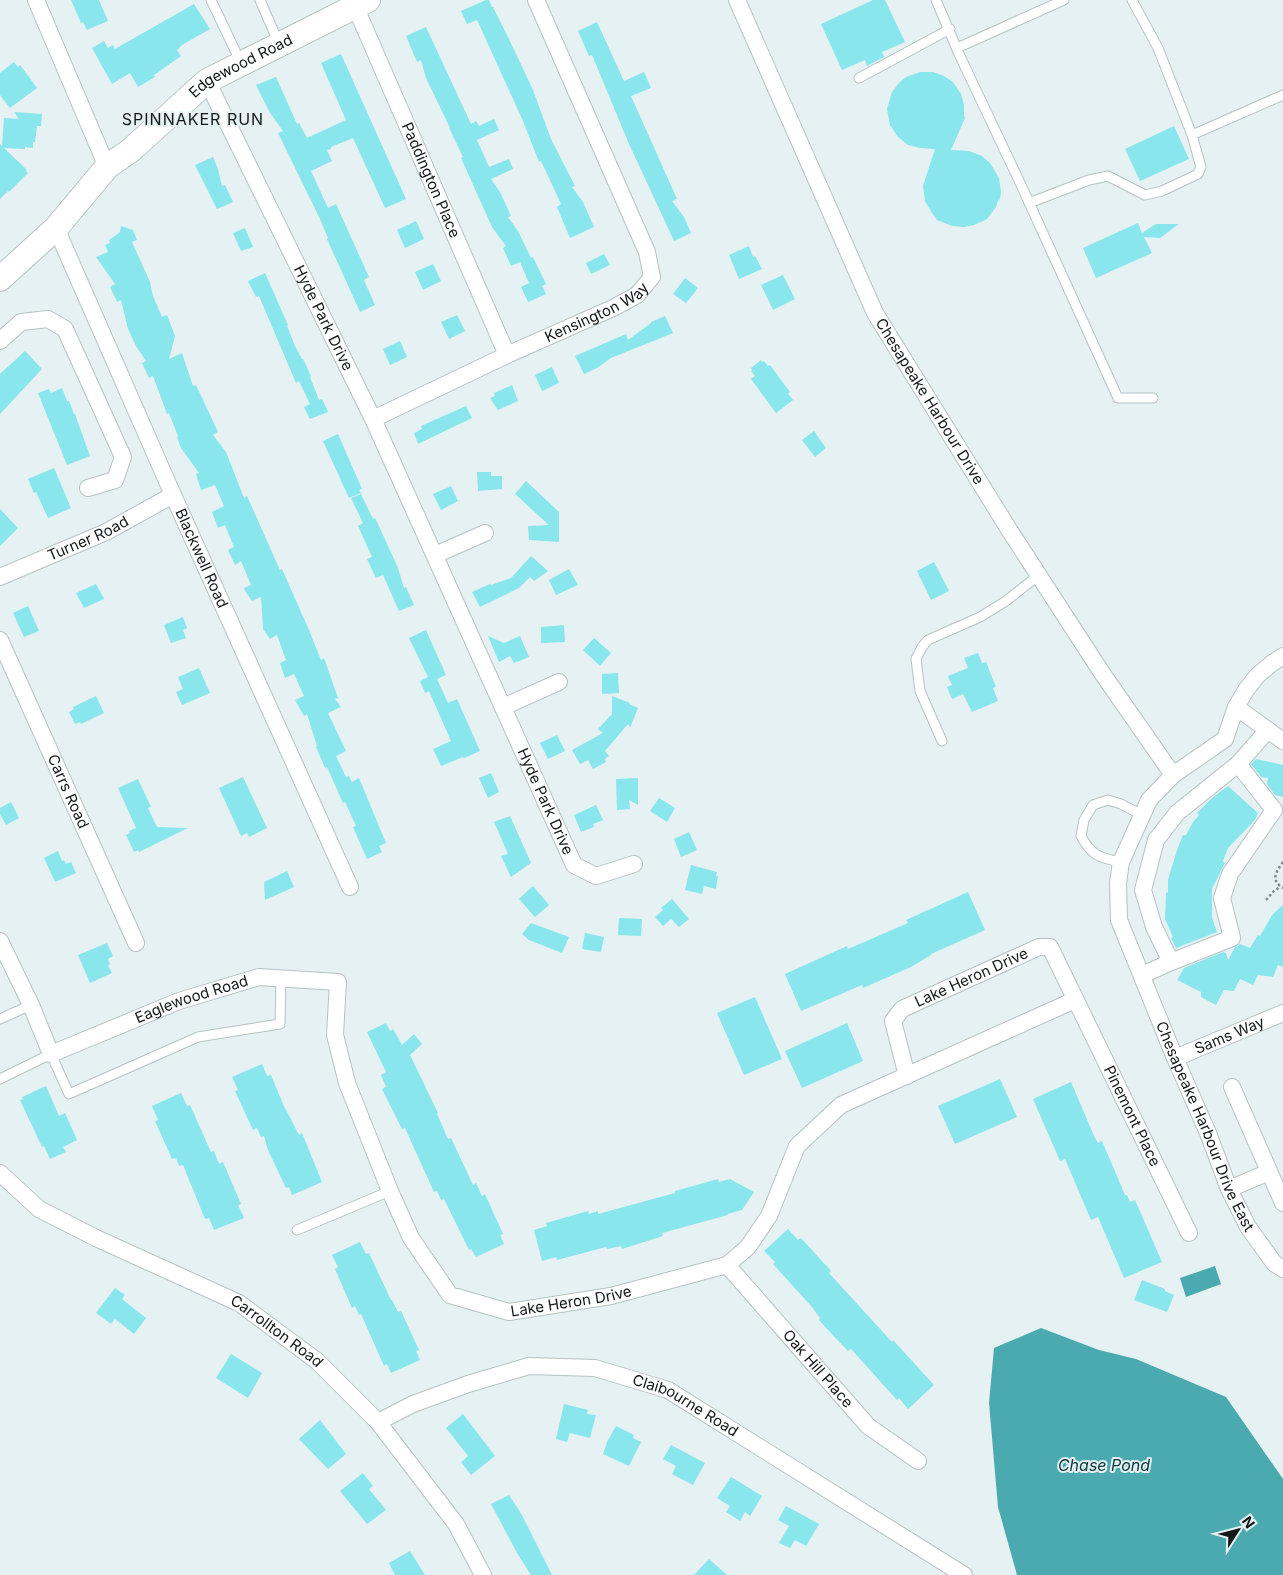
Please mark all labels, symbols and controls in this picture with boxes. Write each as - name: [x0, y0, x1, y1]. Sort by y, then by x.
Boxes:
- street label: Edgewood Road: [185, 30, 295, 102]
- district label: SPINNAKER RUN: [122, 109, 264, 129]
- street label: Paddington Place: [398, 119, 465, 241]
- street label: Hyde Park Drive: [290, 262, 358, 374]
- street label: Kensington Way: [542, 278, 653, 346]
- street label: Chesapeake Harbour Drive: [872, 314, 989, 488]
- street label: Blackwell Road: [171, 505, 233, 611]
- street label: Turner Road: [44, 511, 132, 565]
- street label: Hyde Park Drive: [513, 745, 578, 858]
- street label: Carrs Road: [44, 751, 93, 831]
- street label: Lake Heron Drive: [912, 943, 1031, 1011]
- street label: Eaglewood Road: [132, 971, 250, 1027]
- street label: Sams Way: [1191, 1012, 1268, 1058]
- street label: Chesapeake Harbour Drive East: [1152, 1018, 1258, 1235]
- street label: Pinemont Place: [1100, 1062, 1165, 1169]
- street label: Lake Heron Drive: [509, 1281, 634, 1321]
- street label: Carrollton Road: [228, 1290, 327, 1371]
- street label: Oak Hill Place: [779, 1325, 858, 1411]
- street label: Claibourne Road: [630, 1370, 742, 1441]
- water label: Chase Pond: [1058, 1455, 1150, 1475]
- north arrow: [1213, 1505, 1263, 1555]
- text: N: [1239, 1513, 1259, 1531]

